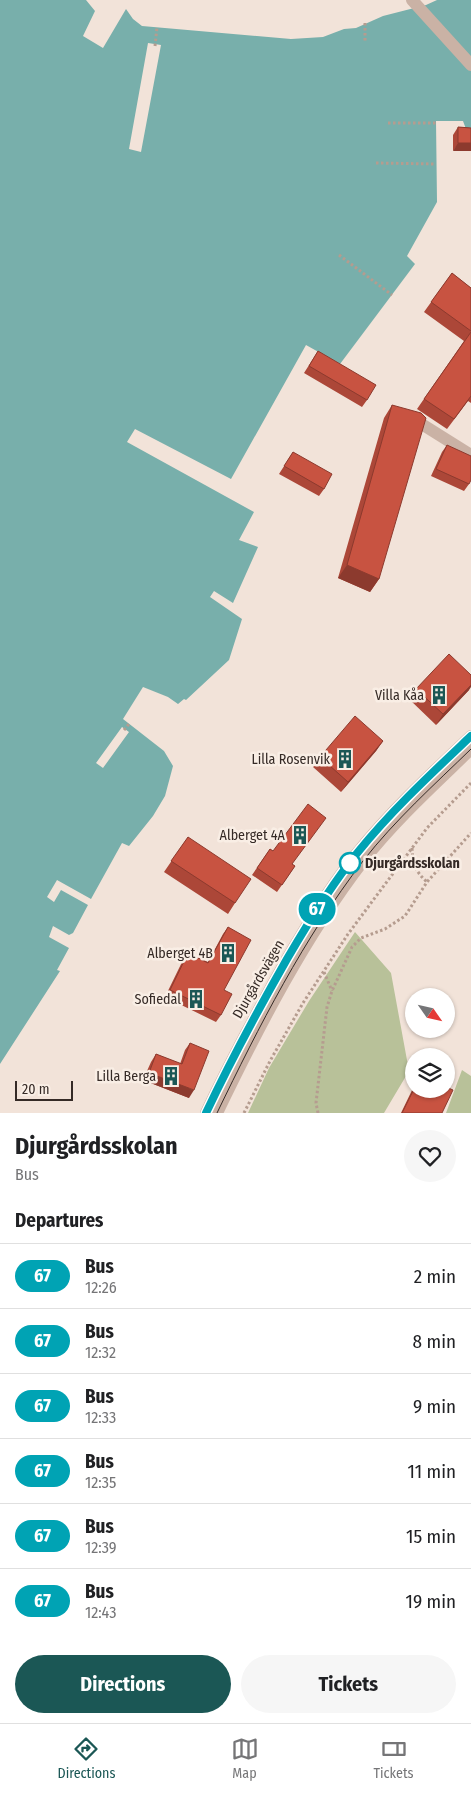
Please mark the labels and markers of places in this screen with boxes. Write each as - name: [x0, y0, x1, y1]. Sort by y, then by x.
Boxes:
- building icon: Villa Kåa: [428, 684, 450, 706]
- place label: Villa Kåa: [375, 687, 424, 704]
- building icon: Lilla Rosenvik: [334, 748, 356, 770]
- place label: Lilla Rosenvik: [252, 751, 330, 768]
- building icon: Alberget 4A: [289, 824, 311, 846]
- place label: Alberget 4A: [220, 827, 286, 844]
- marker: Djurgårdsskolan: [339, 852, 361, 874]
- place label: Djurgårdsskolan: [365, 855, 460, 872]
- building icon: Alberget 4B: [217, 942, 239, 964]
- place label: Alberget 4B: [147, 945, 213, 962]
- building icon: Sofiedal: [185, 988, 207, 1010]
- place label: Sofiedal: [135, 991, 181, 1008]
- building icon: Lilla Berga: [160, 1065, 182, 1087]
- place label: Lilla Berga: [96, 1068, 156, 1085]

